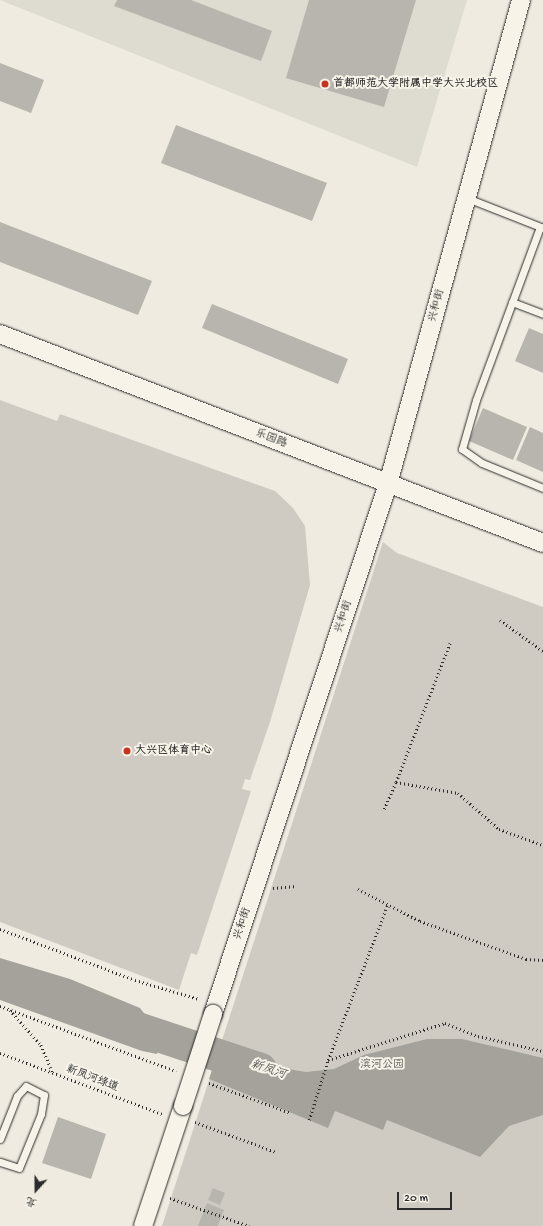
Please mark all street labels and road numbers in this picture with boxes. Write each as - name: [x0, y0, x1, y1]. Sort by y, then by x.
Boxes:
- street label: 兴和街: [426, 288, 448, 324]
- street label: 乐园路: [253, 427, 289, 451]
- street label: 兴和街: [333, 599, 355, 635]
- street label: 兴和街: [232, 906, 254, 942]
- street label: 新凤河绿道: [64, 1063, 120, 1095]

